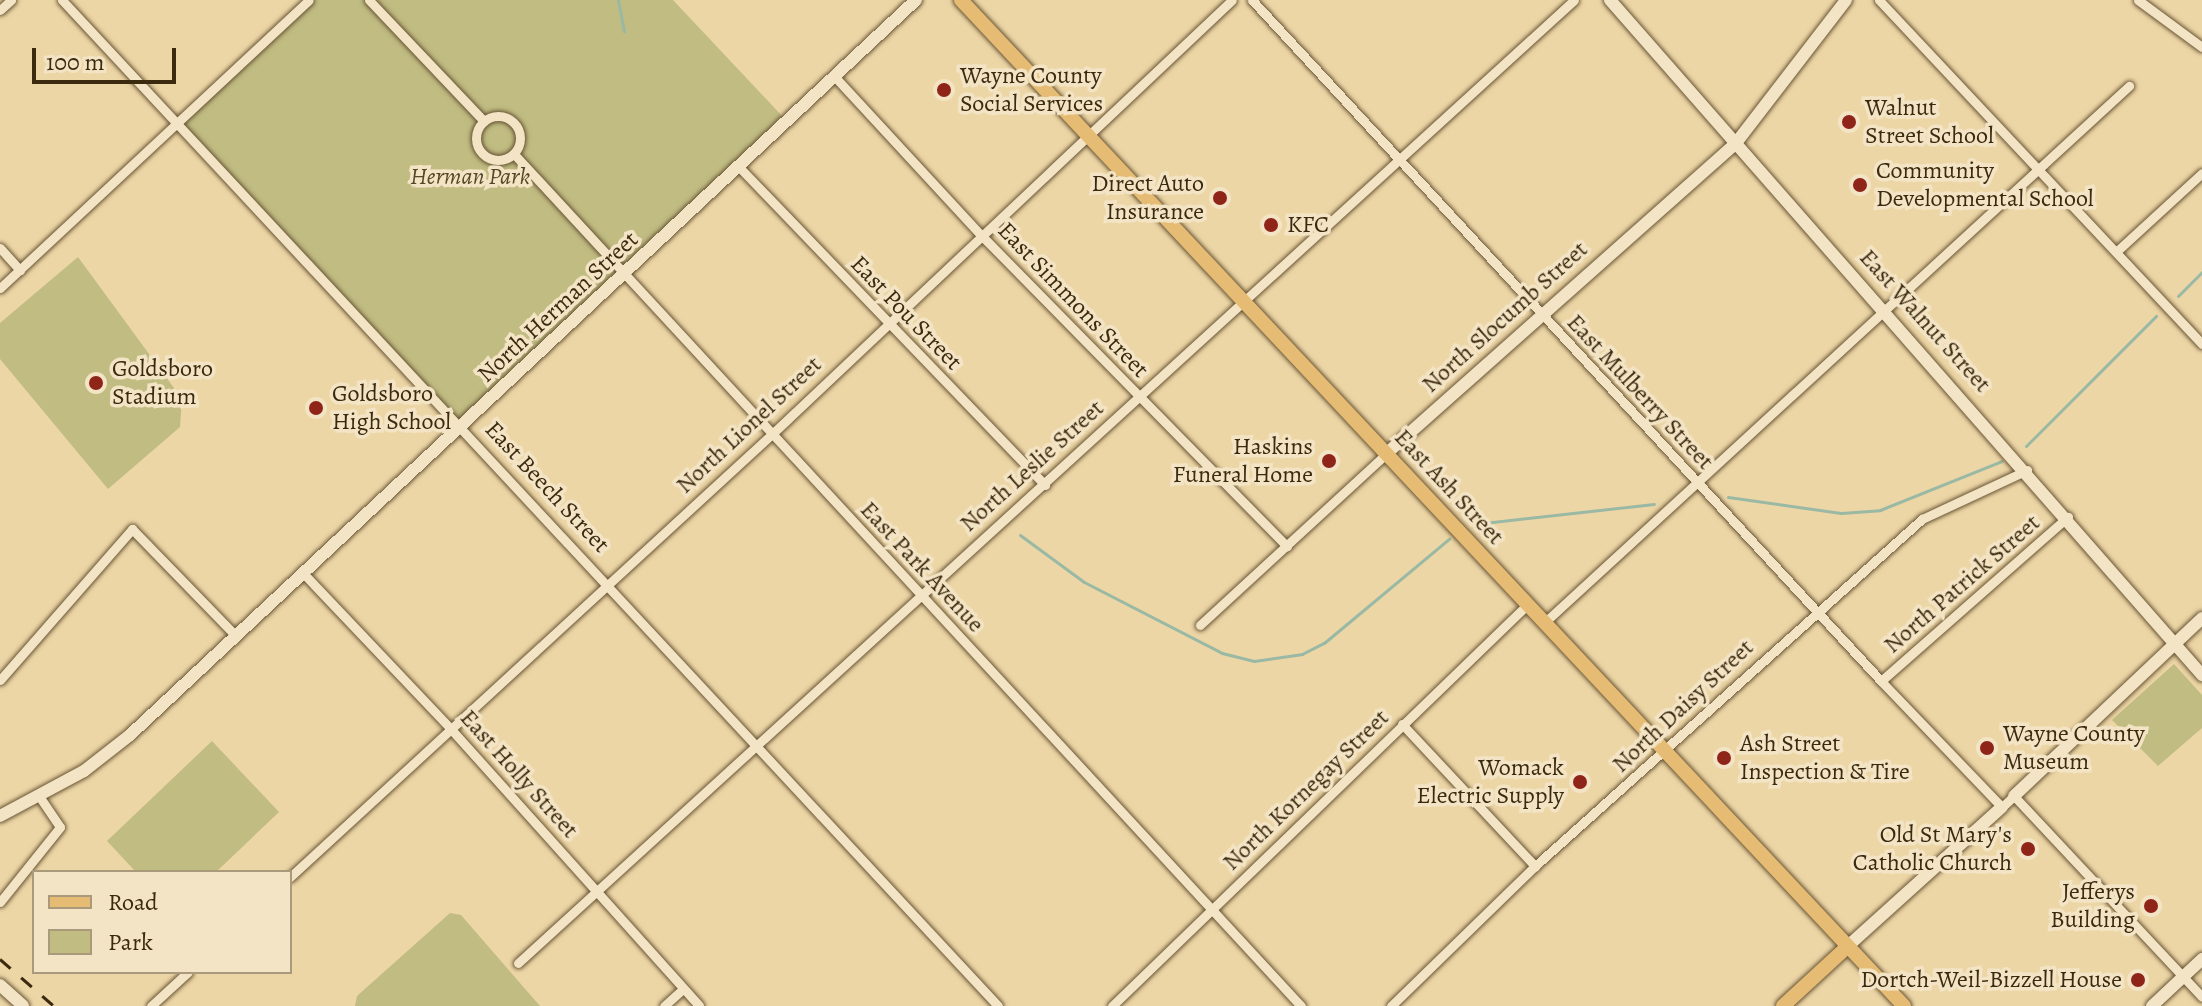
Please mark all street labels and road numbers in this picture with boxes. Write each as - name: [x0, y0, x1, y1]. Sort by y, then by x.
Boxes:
- street label: East Simmons Street: [991, 216, 1155, 384]
- street label: North Herman Street: [472, 225, 644, 389]
- street label: North Slocumb Street: [1416, 235, 1594, 399]
- street label: East Walnut Street: [1853, 244, 1997, 398]
- street label: East Pou Street: [844, 250, 968, 376]
- street label: East Mulberry Street: [1561, 308, 1719, 476]
- street label: North Lionel Street: [670, 350, 828, 500]
- street label: North Leslie Street: [954, 394, 1110, 538]
- street label: East Beech Street: [479, 415, 615, 559]
- street label: East Ash Street: [1388, 423, 1510, 551]
- street label: East Park Avenue: [854, 496, 990, 638]
- street label: North Patrick Street: [1878, 508, 2046, 660]
- street label: North Daisy Street: [1606, 633, 1760, 779]
- street label: North Kornegay Street: [1217, 703, 1395, 877]
- street label: East Holly Street: [454, 704, 584, 844]

